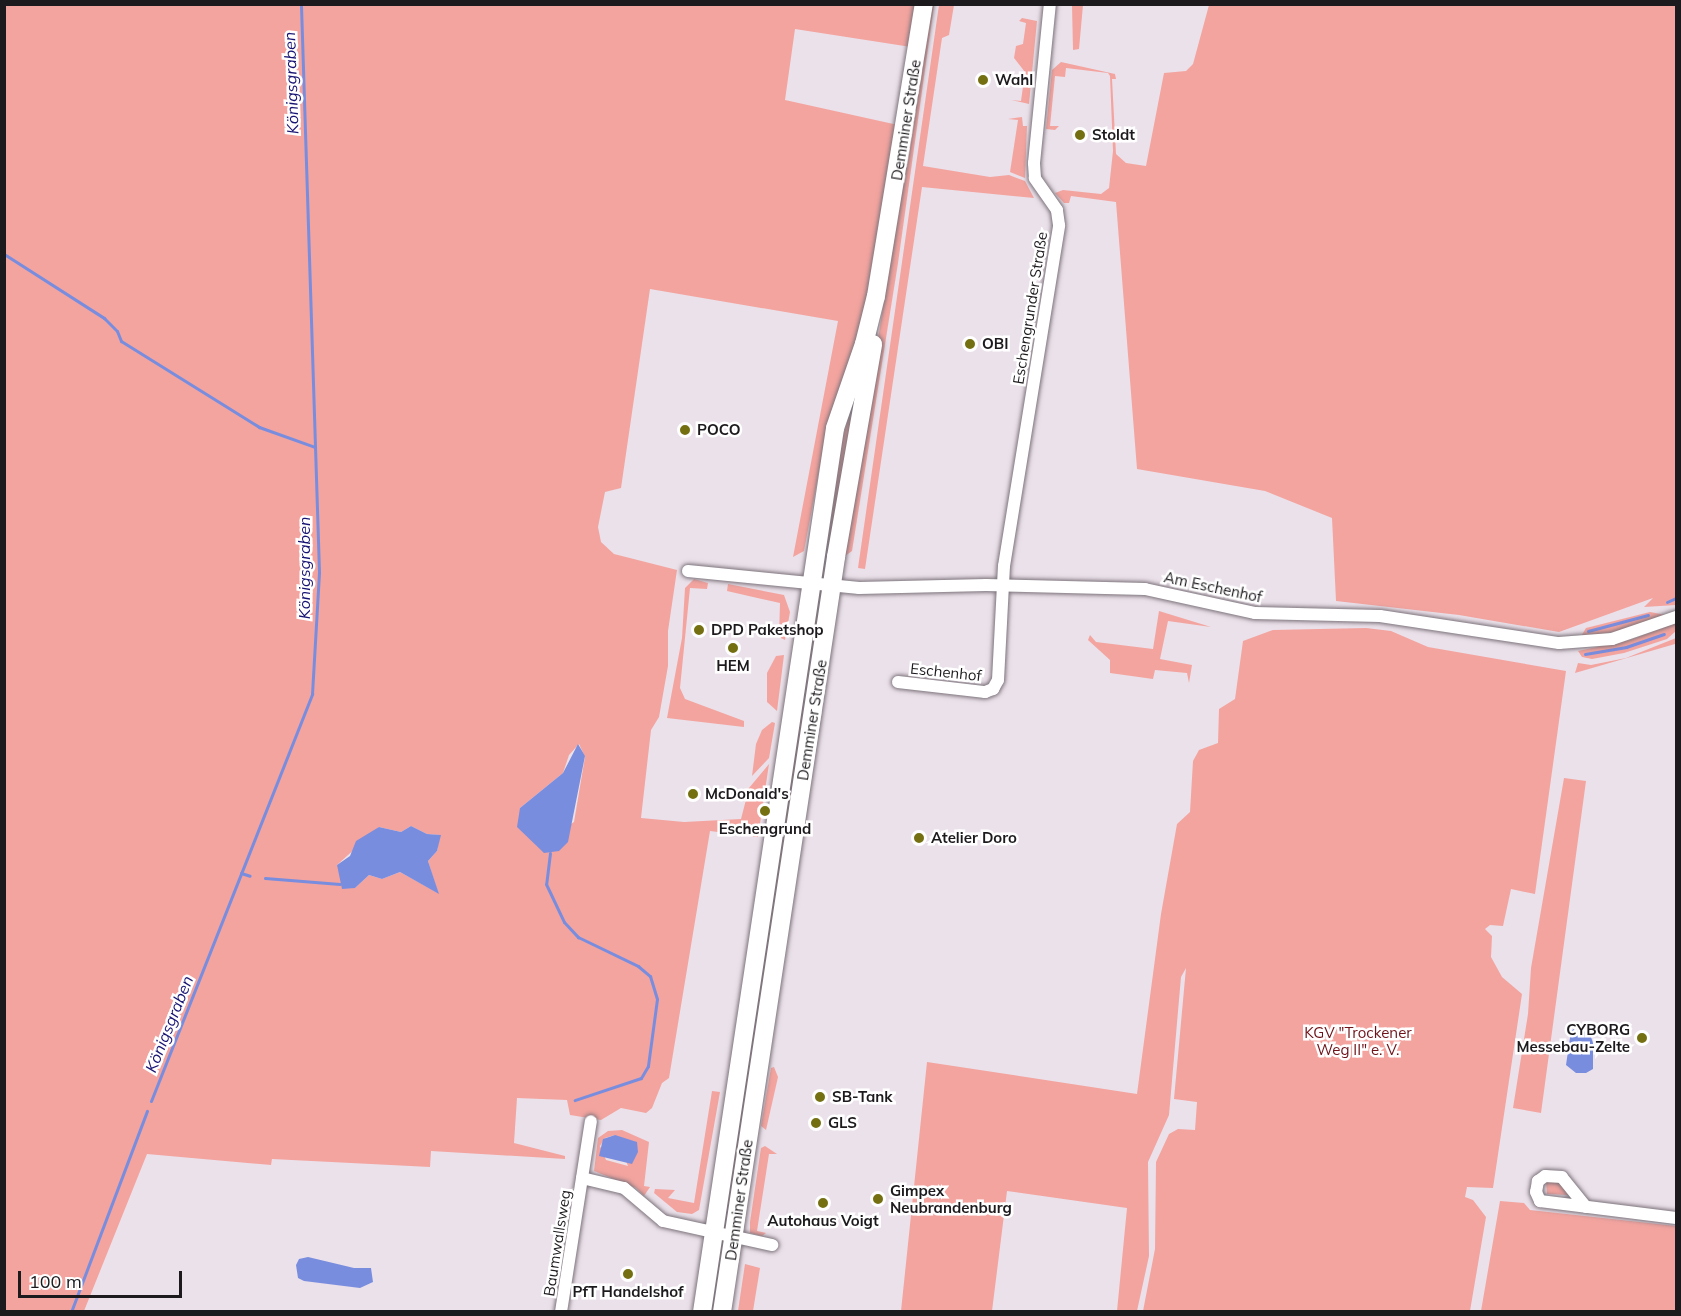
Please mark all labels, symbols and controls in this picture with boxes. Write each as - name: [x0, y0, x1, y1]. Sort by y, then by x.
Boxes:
- water label: Königsgraben: [280, 31, 302, 135]
- street label: Demminer Straße: [888, 58, 924, 182]
- place label: Wahl: [995, 71, 1033, 89]
- marker: Wahl: [976, 73, 990, 87]
- place label: Stoldt: [1092, 126, 1135, 144]
- marker: Stoldt: [1073, 128, 1087, 142]
- street label: Eschengrunder Straße: [1009, 230, 1051, 386]
- place label: OBI: [982, 335, 1008, 353]
- marker: OBI: [963, 337, 977, 351]
- place label: POCO: [697, 421, 740, 439]
- marker: POCO: [678, 423, 692, 437]
- water label: Königsgraben: [294, 517, 314, 619]
- street label: Am Eschenhof: [1162, 568, 1264, 606]
- place label: DPD Paketshop: [711, 621, 824, 639]
- marker: DPD Paketshop: [692, 623, 706, 637]
- marker: HEM: [726, 641, 740, 655]
- place label: HEM: [716, 657, 750, 675]
- street label: Demminer Straße: [794, 658, 830, 782]
- street label: Eschenhof: [909, 659, 983, 685]
- place label: McDonald's: [705, 785, 789, 803]
- marker: McDonald's: [686, 787, 700, 801]
- marker: Eschengrund: [758, 804, 772, 818]
- place label: Eschengrund: [719, 820, 811, 838]
- place label: Atelier Doro: [931, 829, 1017, 847]
- marker: Atelier Doro: [912, 831, 926, 845]
- water label: Königsgraben: [141, 973, 197, 1075]
- place label: CYBORG Messebau-Zelte: [1517, 1020, 1630, 1055]
- park label: KGV "Trockener Weg II" e. V.: [1304, 1023, 1412, 1058]
- marker: CYBORG Messebau-Zelte: [1635, 1031, 1649, 1045]
- place label: SB-Tank: [832, 1088, 893, 1106]
- marker: SB-Tank: [813, 1090, 827, 1104]
- place label: GLS: [828, 1114, 857, 1132]
- marker: GLS: [809, 1116, 823, 1130]
- street label: Demminer Straße: [722, 1138, 756, 1262]
- place label: Gimpex Neubrandenburg: [890, 1181, 1012, 1216]
- street label: Baumwallsweg: [540, 1189, 574, 1297]
- marker: Gimpex Neubrandenburg: [871, 1192, 885, 1206]
- marker: Autohaus Voigt: [816, 1196, 830, 1210]
- place label: Autohaus Voigt: [767, 1212, 879, 1230]
- scale bar: [21, 1259, 184, 1297]
- marker: PfT Handelshof: [621, 1267, 635, 1281]
- text: 100 m: [29, 1270, 82, 1293]
- place label: PfT Handelshof: [572, 1283, 684, 1301]

